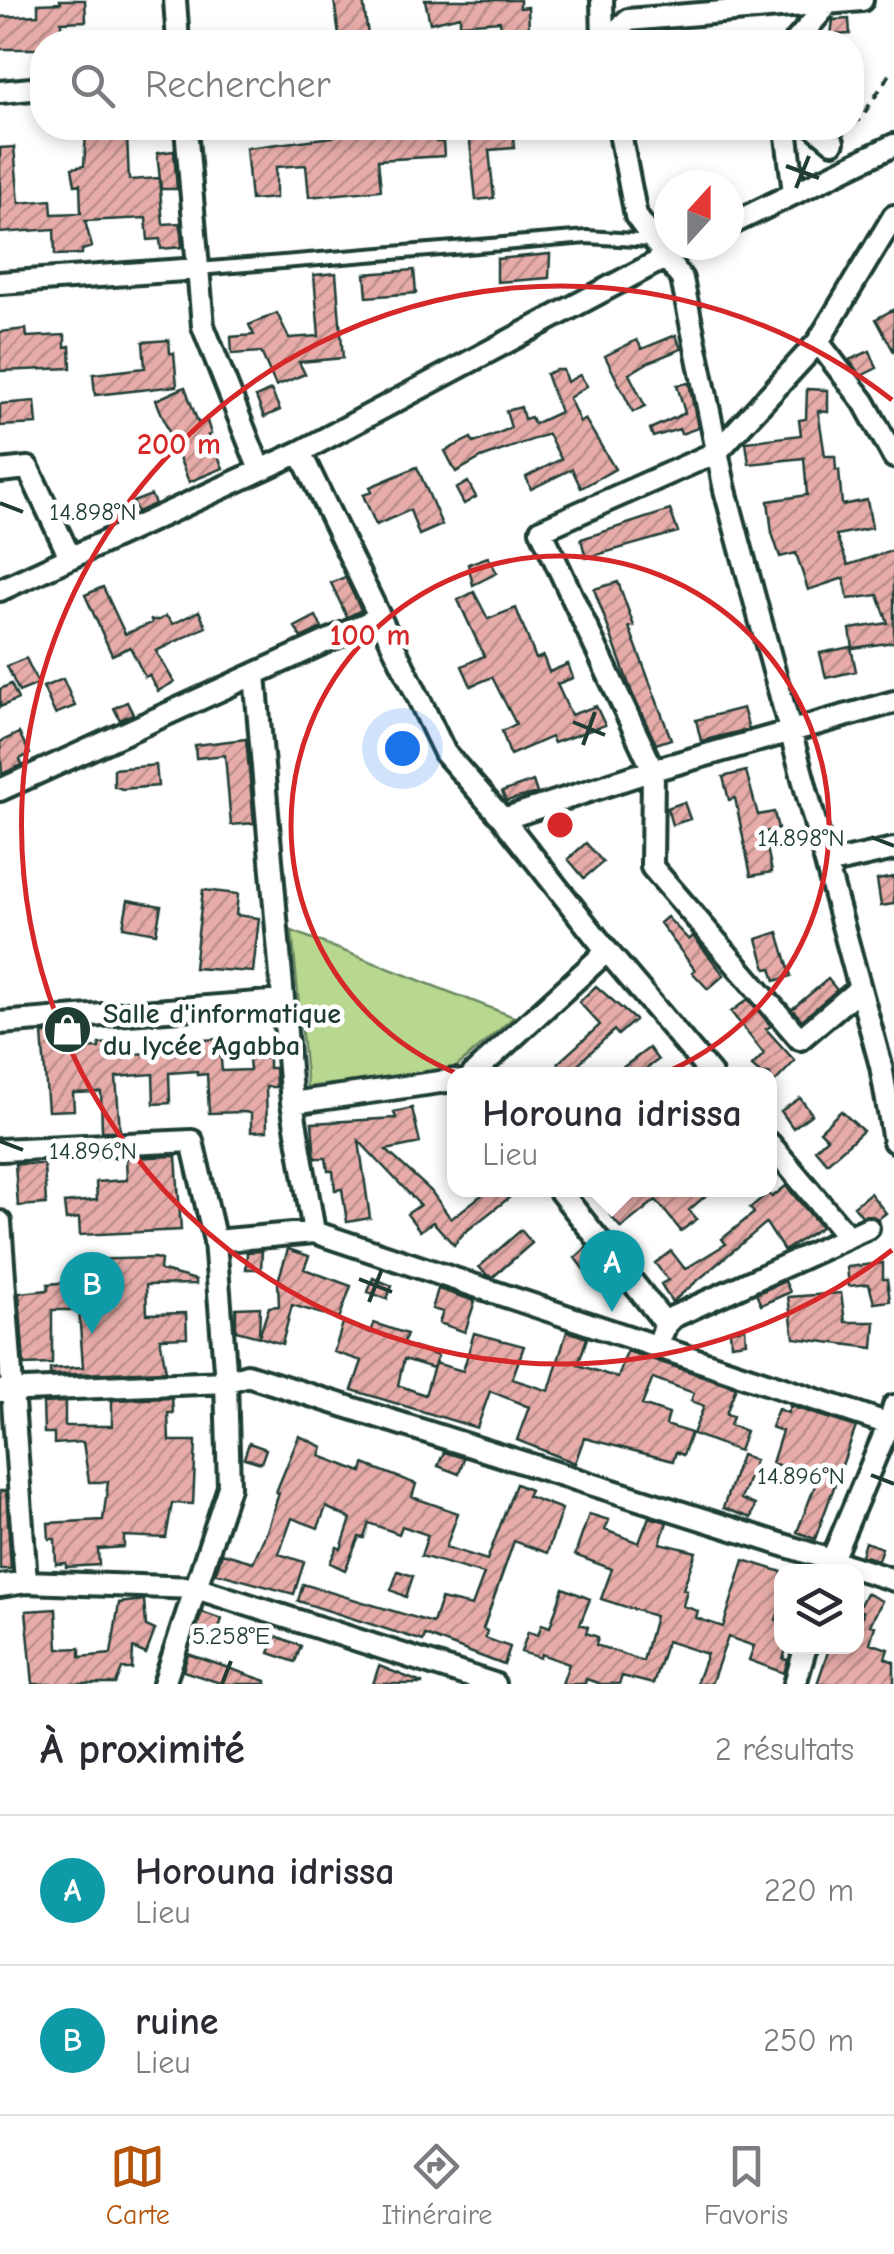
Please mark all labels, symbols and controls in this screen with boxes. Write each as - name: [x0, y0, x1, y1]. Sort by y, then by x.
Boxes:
- search box: [30, 30, 864, 140]
- icon: search: [65, 58, 120, 113]
- text: Rechercher: [145, 63, 331, 107]
- north arrow: [654, 170, 744, 260]
- text: 200 m: [137, 427, 221, 462]
- text: 14.898°N: [49, 497, 137, 526]
- text: 100 m: [330, 618, 410, 653]
- your location: [377, 723, 428, 774]
- centre of rings: [542, 807, 578, 843]
- text: 14.898°N: [757, 823, 845, 852]
- place label: Salle d'informatique du lycée Agabba: [103, 998, 341, 1062]
- shop icon: Salle d'informatique du lycée Agabba: [42, 1003, 94, 1055]
- popup: [447, 1067, 777, 1197]
- text: Horouna idrissa: [482, 1092, 742, 1136]
- text: 14.896°N: [49, 1136, 137, 1165]
- text: Lieu: [482, 1136, 538, 1173]
- pin: A: [580, 1230, 644, 1312]
- pin: B: [59, 1252, 124, 1334]
- text: 14.896°N: [757, 1461, 845, 1490]
- map controls: [774, 1564, 864, 1654]
- button: layers: [774, 1564, 864, 1654]
- text: 5.258°E: [192, 1621, 270, 1650]
- text: À proximité: [40, 1725, 245, 1774]
- text: 2 résultats: [715, 1731, 854, 1768]
- text: Horouna idrissa: [135, 1850, 395, 1894]
- text: A: [64, 1872, 81, 1909]
- text: 220 m: [764, 1872, 854, 1909]
- text: Lieu: [135, 1894, 191, 1931]
- text: ruine: [135, 2000, 219, 2044]
- text: B: [63, 2022, 82, 2059]
- text: 250 m: [763, 2022, 854, 2059]
- text: Lieu: [135, 2044, 191, 2081]
- tab: Carte: [106, 2139, 170, 2231]
- tab: Itinéraire: [382, 2139, 492, 2231]
- tab: Favoris: [704, 2139, 788, 2231]

